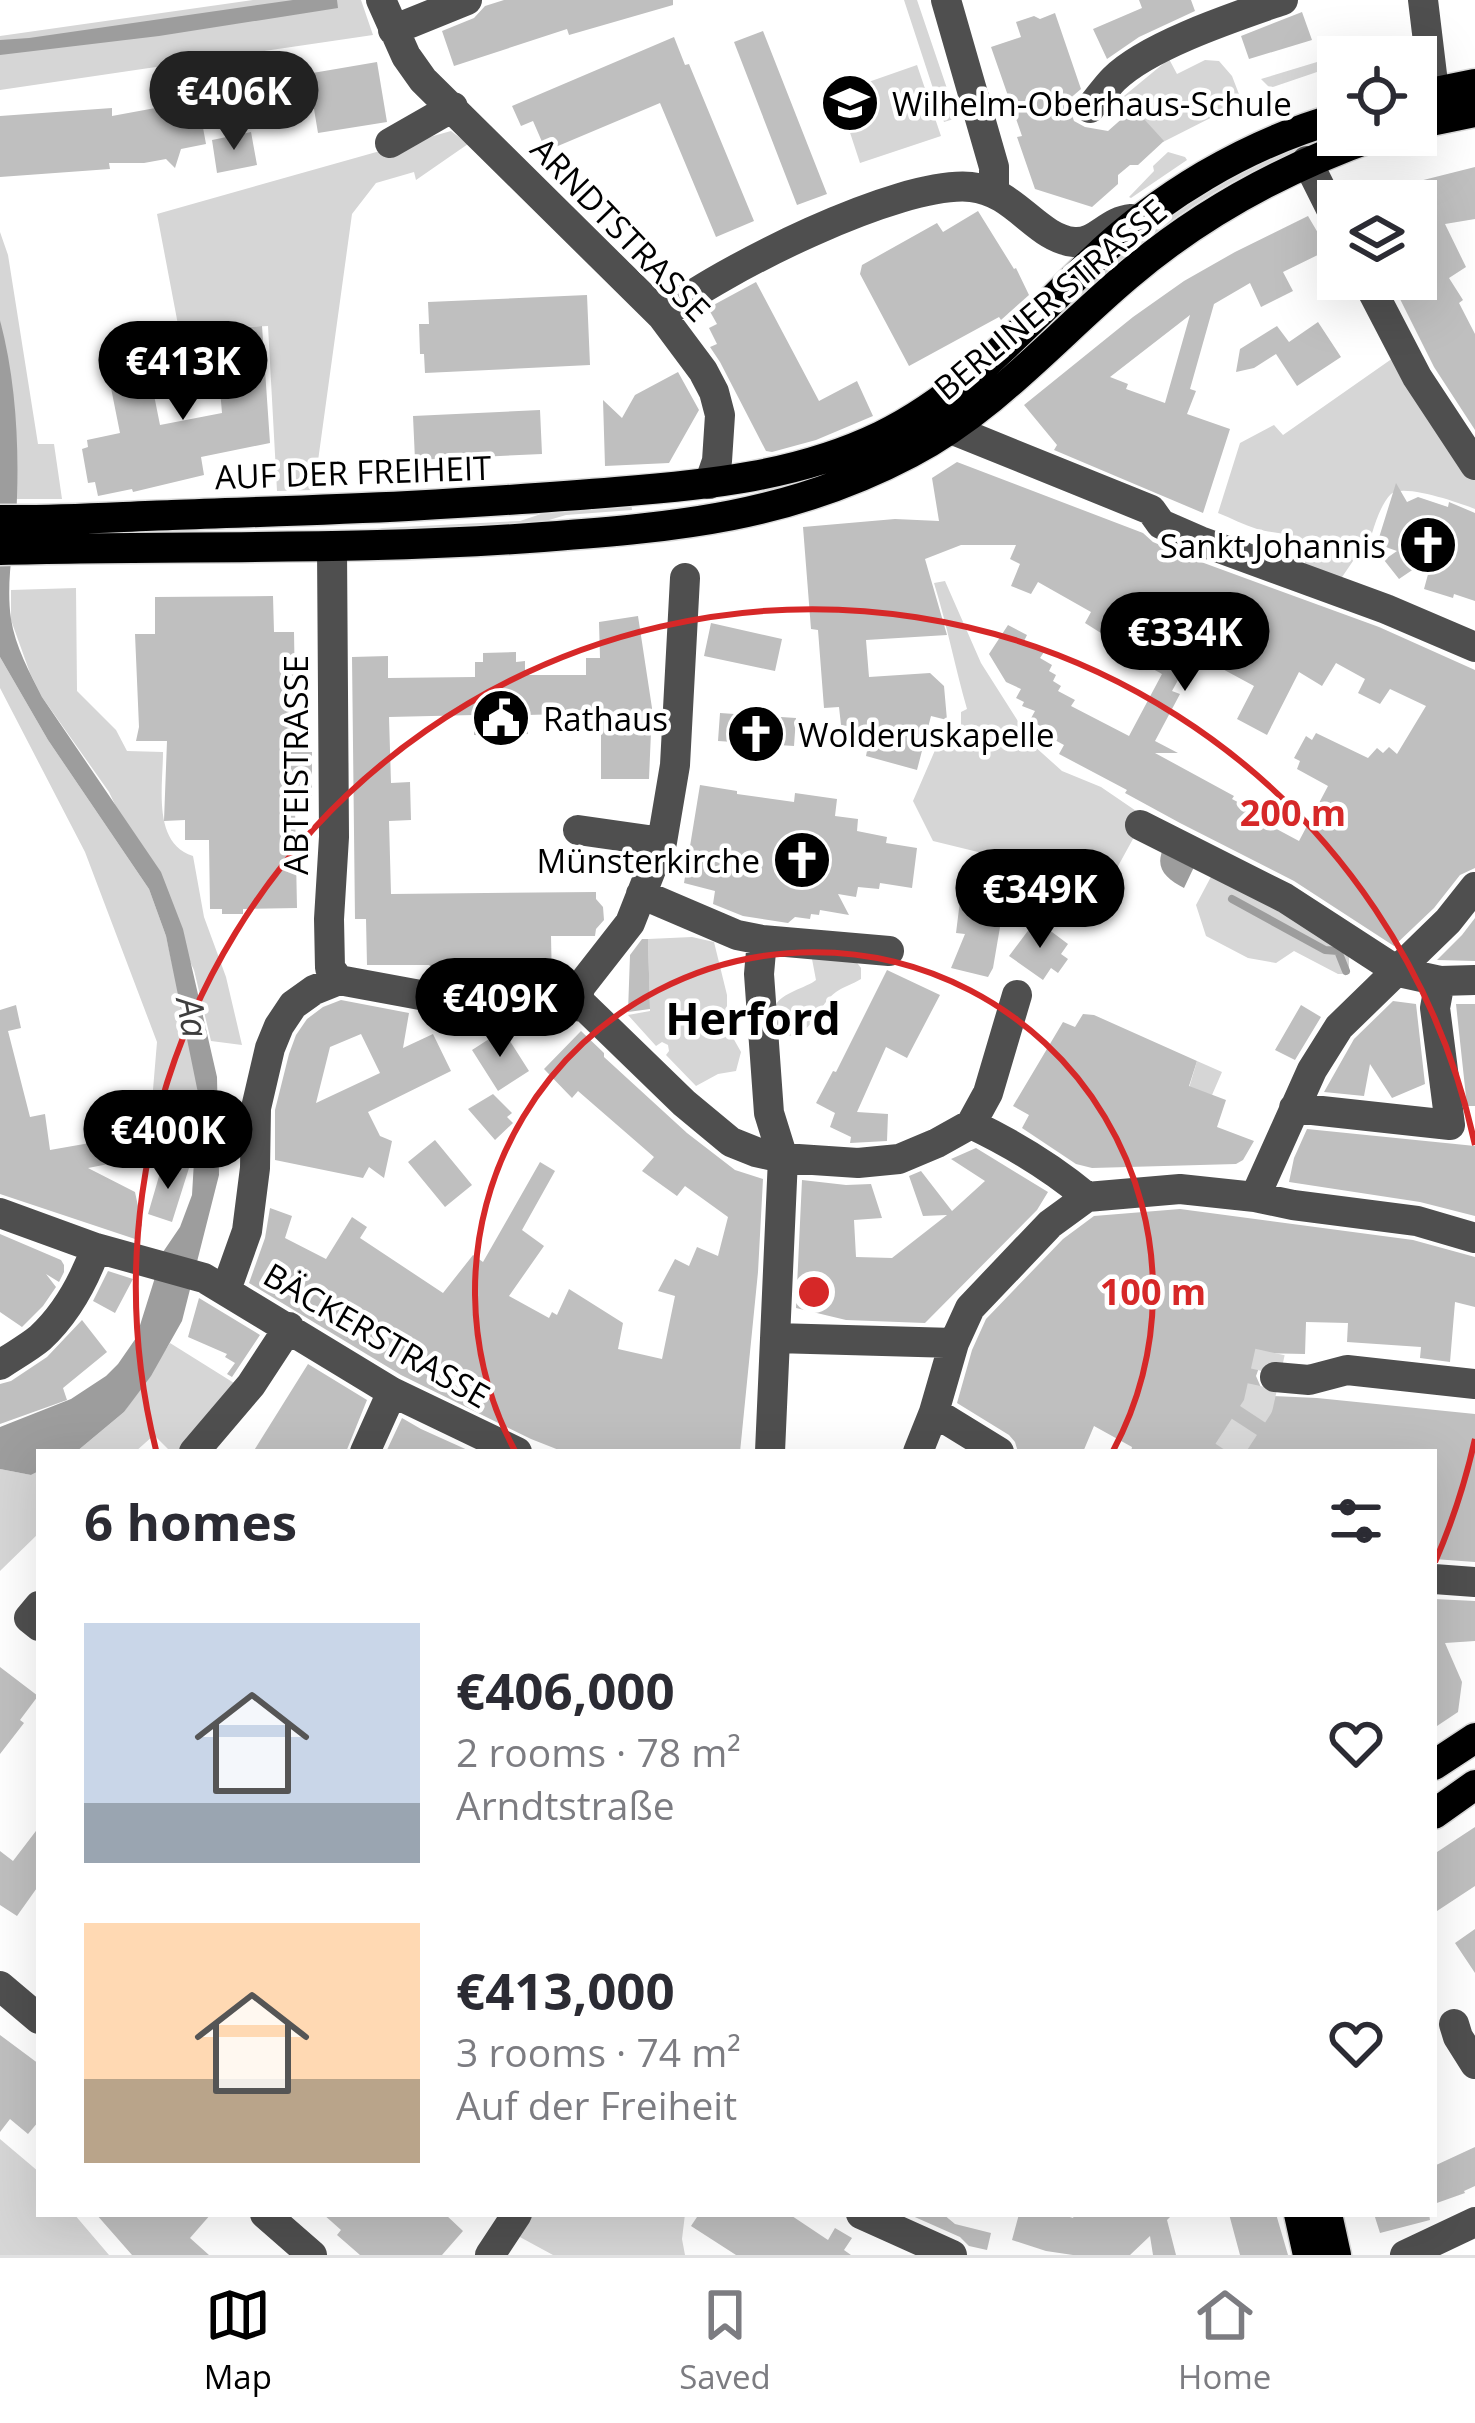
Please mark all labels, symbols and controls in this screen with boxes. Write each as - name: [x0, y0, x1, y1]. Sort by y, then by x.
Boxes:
- map controls: [1317, 36, 1437, 300]
- button: locate: [1317, 36, 1437, 156]
- pin: €406K: [150, 51, 318, 153]
- text: €406K: [176, 63, 292, 116]
- school or university icon: Wilhelm-Oberhaus-Schule: [819, 72, 881, 134]
- place label: Wilhelm-Oberhaus-Schule: [892, 81, 1292, 126]
- street label: ARNDTSTRASSE: [521, 127, 721, 331]
- button: layers: [1317, 180, 1437, 300]
- street label: BERLINER STRASSE: [924, 188, 1176, 410]
- pin: €413K: [99, 321, 267, 423]
- text: €413K: [125, 333, 241, 386]
- street label: AUF DER FREIHEIT: [214, 445, 492, 499]
- church icon: Sankt Johannis: [1397, 514, 1459, 576]
- place label: Sankt Johannis: [1160, 523, 1386, 568]
- pin: €334K: [1101, 592, 1269, 694]
- text: €334K: [1127, 604, 1243, 657]
- street label: ABTEISTRASSE: [273, 655, 318, 875]
- public building icon: Rathaus: [470, 687, 532, 749]
- place label: Rathaus: [543, 696, 668, 741]
- church icon: Wolderuskapelle: [725, 703, 787, 765]
- place label: Wolderuskapelle: [798, 712, 1054, 757]
- text: 200 m: [1240, 788, 1346, 837]
- church icon: Münsterkirche: [771, 829, 833, 891]
- place label: Münsterkirche: [537, 838, 760, 883]
- pin: €349K: [956, 849, 1124, 951]
- text: €349K: [982, 861, 1098, 914]
- pin: €409K: [416, 958, 584, 1060]
- text: €409K: [442, 970, 558, 1023]
- district label: Herford: [665, 987, 841, 1048]
- water label: Aa: [165, 989, 221, 1042]
- pin: €400K: [84, 1090, 252, 1192]
- text: €400K: [110, 1102, 226, 1155]
- street label: BÄCKERSTRASSE: [256, 1252, 498, 1418]
- text: 100 m: [1100, 1267, 1206, 1316]
- centre of rings: [793, 1271, 835, 1313]
- text: 6 homes: [84, 1486, 297, 1556]
- icon: filters: [1323, 1488, 1389, 1554]
- text: €406,000: [456, 1655, 675, 1725]
- icon: home: [180, 1671, 324, 1815]
- icon: heart: [1323, 1710, 1389, 1776]
- text: 2 rooms · 78 m²: [456, 1725, 741, 1778]
- text: Arndtstraße: [456, 1778, 675, 1831]
- text: €413,000: [456, 1955, 675, 2025]
- icon: home: [180, 1971, 324, 2115]
- icon: heart: [1323, 2010, 1389, 2076]
- text: 3 rooms · 74 m²: [456, 2025, 741, 2078]
- text: Auf der Freiheit: [456, 2078, 737, 2131]
- tab: Map: [204, 2282, 272, 2399]
- tab: Saved: [679, 2282, 771, 2399]
- tab: Home: [1178, 2282, 1271, 2399]

